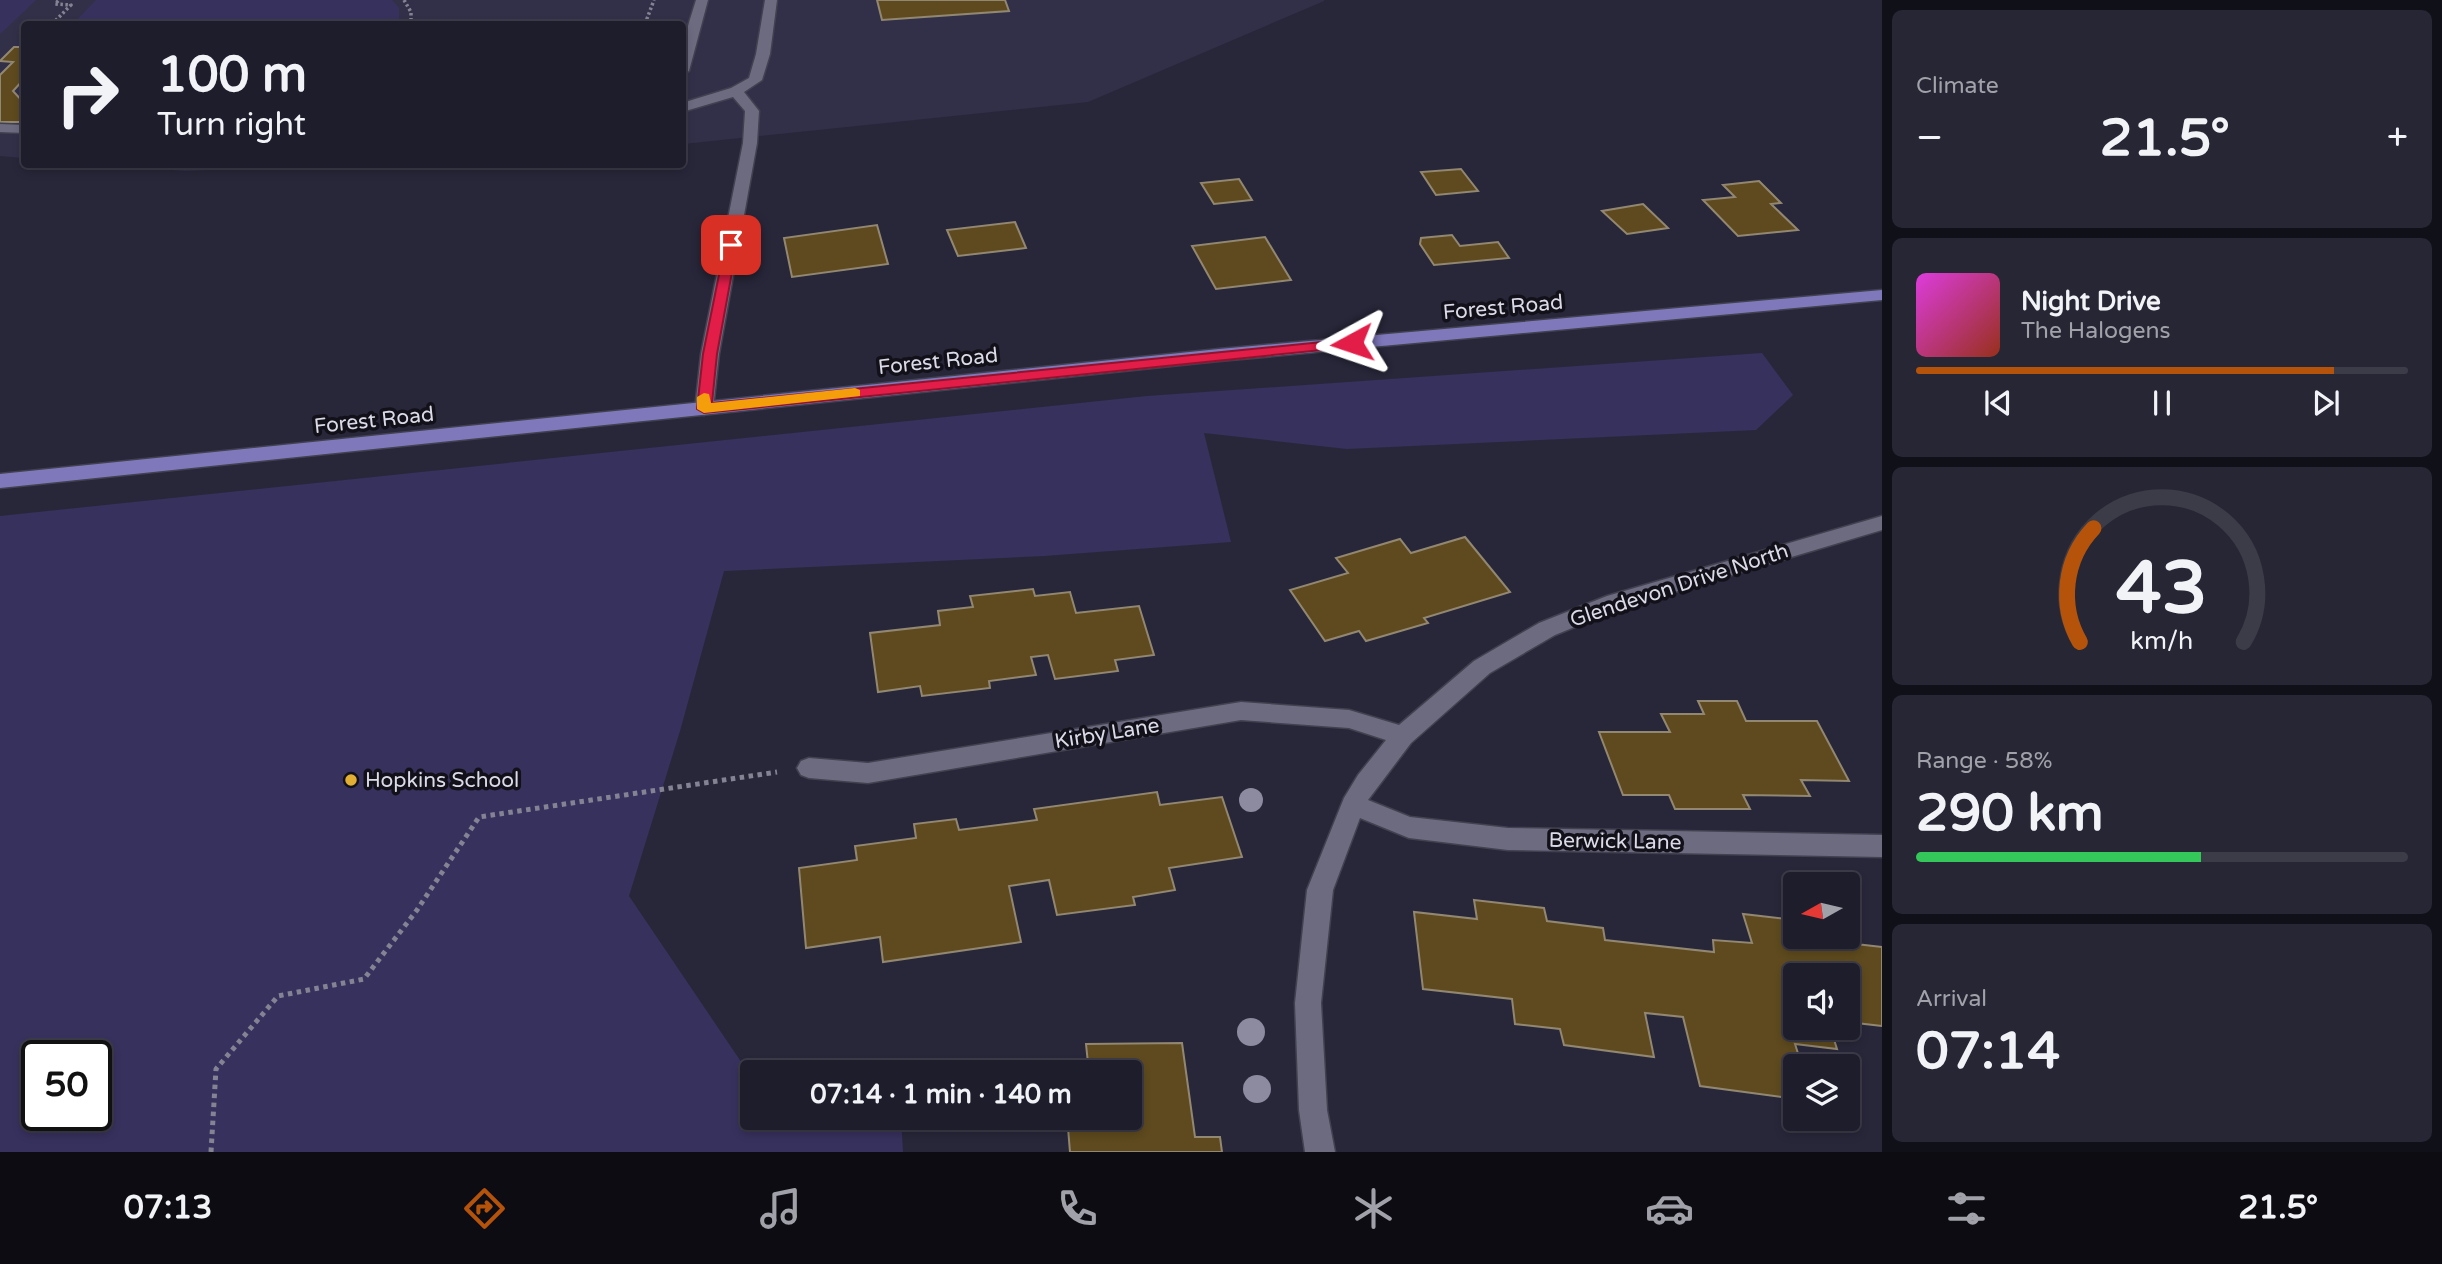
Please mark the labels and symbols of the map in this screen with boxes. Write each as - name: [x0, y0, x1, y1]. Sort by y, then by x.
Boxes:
- pin: [701, 215, 761, 275]
- street label: Forest Road: [1442, 290, 1564, 325]
- position arrow: [1315, 306, 1389, 380]
- street label: Forest Road: [877, 343, 999, 380]
- street label: Forest Road: [313, 402, 435, 439]
- street label: Glendevon Drive North: [1567, 538, 1792, 633]
- street label: Kirby Lane: [1053, 713, 1161, 754]
- place label: Hopkins School: [365, 768, 519, 793]
- marker: Hopkins School: [343, 772, 359, 788]
- street label: Berwick Lane: [1548, 828, 1682, 855]
- north arrow: [1783, 872, 1860, 948]
- speed limit sign: 50: [21, 1040, 112, 1131]

